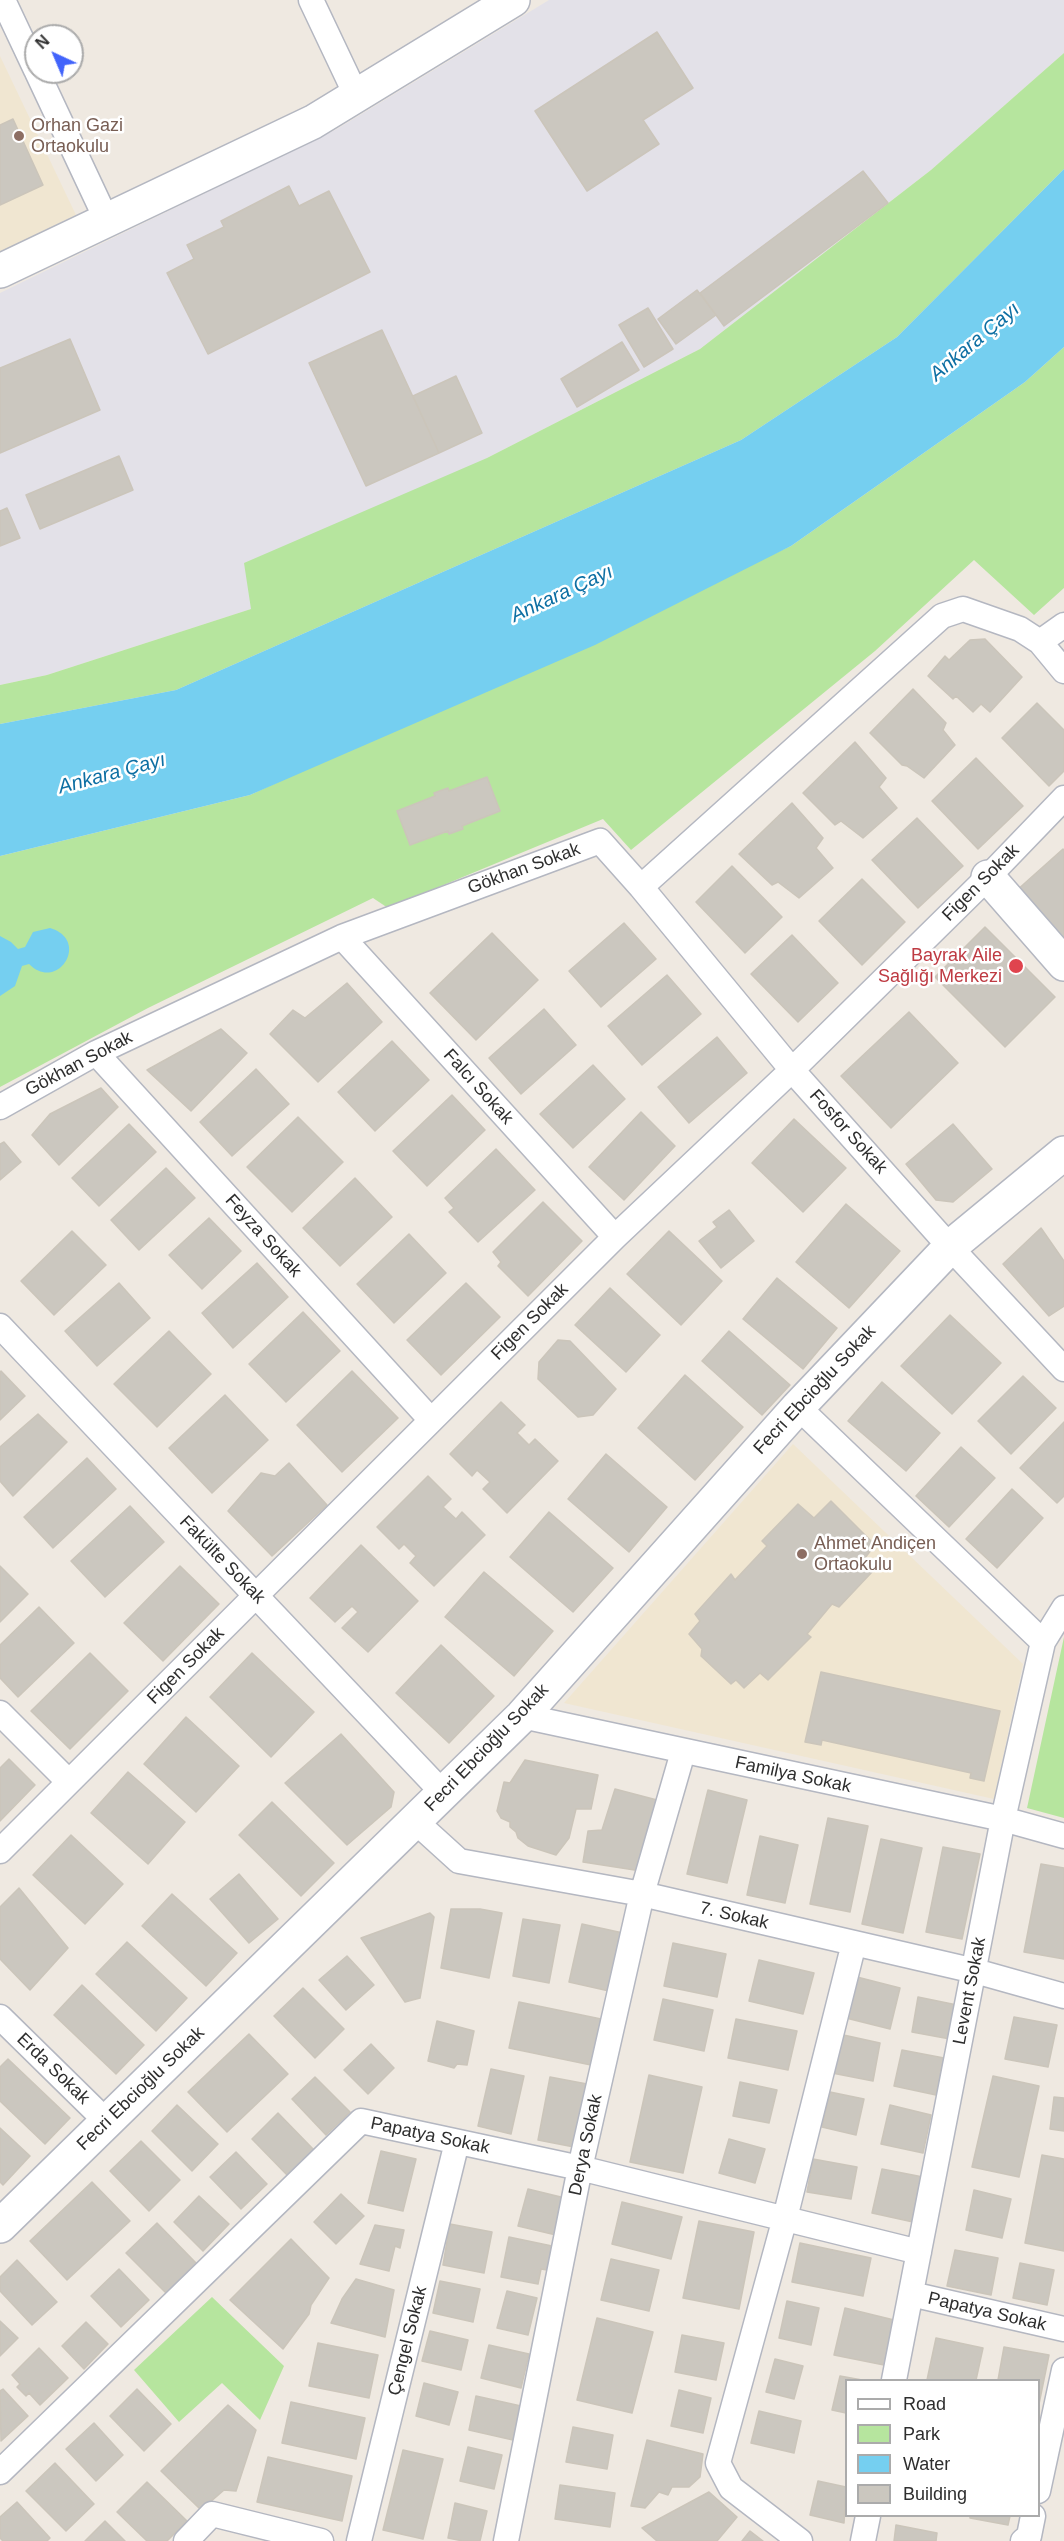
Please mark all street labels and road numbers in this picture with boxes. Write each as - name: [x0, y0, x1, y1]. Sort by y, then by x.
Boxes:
- street label: Gökhan Sokak: [465, 839, 583, 899]
- street label: Figen Sokak: [938, 840, 1024, 926]
- street label: Gökhan Sokak: [22, 1027, 136, 1101]
- street label: Falcı Sokak: [439, 1045, 517, 1129]
- street label: Fosfor Sokak: [804, 1085, 892, 1179]
- street label: Feyza Sokak: [220, 1190, 306, 1282]
- street label: Figen Sokak: [487, 1279, 573, 1365]
- street label: Fecri Ebcioğlu Sokak: [749, 1321, 881, 1459]
- street label: Fakülte Sokak: [175, 1511, 269, 1609]
- street label: Figen Sokak: [143, 1623, 229, 1709]
- street label: Fecri Ebcioğlu Sokak: [421, 1680, 553, 1816]
- street label: Familya Sokak: [733, 1752, 853, 1798]
- street label: 7. Sokak: [697, 1898, 771, 1934]
- street label: Levent Sokak: [949, 1935, 991, 2047]
- street label: Fecri Ebcioğlu Sokak: [73, 2023, 209, 2155]
- street label: Erda Sokak: [12, 2029, 94, 2109]
- street label: Derya Sokak: [565, 2092, 607, 2198]
- street label: Papatya Sokak: [369, 2113, 491, 2159]
- street label: Çengel Sokak: [384, 2284, 432, 2398]
- street label: Papatya Sokak: [926, 2288, 1048, 2336]

